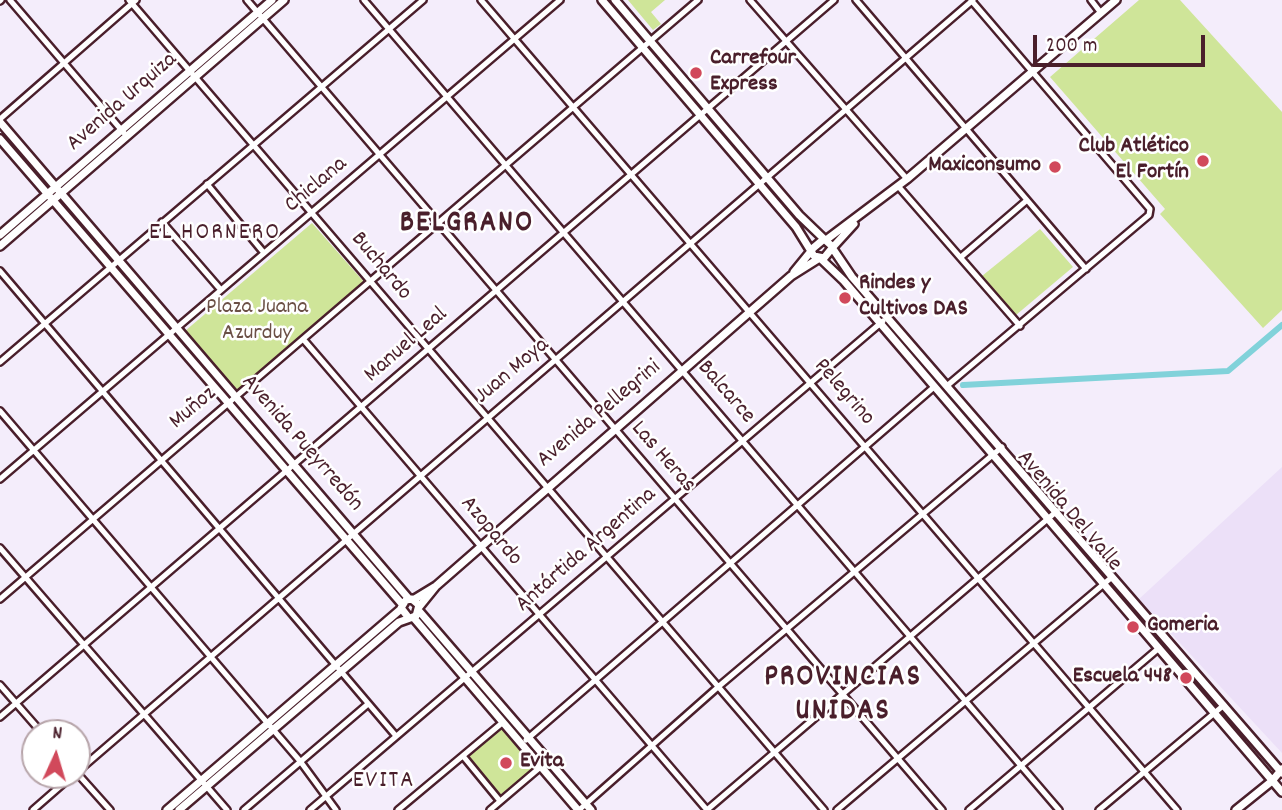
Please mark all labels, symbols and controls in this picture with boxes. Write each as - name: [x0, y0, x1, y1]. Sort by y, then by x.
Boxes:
- scale bar: [1037, 21, 1208, 65]
- text: 200 m: [1046, 32, 1097, 62]
- place label: Carrefour Express: [710, 46, 796, 100]
- street label: Avenida Urquiza: [62, 47, 184, 159]
- marker: Carrefour Express: [688, 65, 704, 81]
- place label: Club Atlético El Fortín: [1078, 134, 1189, 188]
- street label: Chiclana: [280, 152, 354, 220]
- place label: Maxiconsumo: [928, 153, 1041, 181]
- marker: Club Atlético El Fortín: [1195, 153, 1211, 169]
- marker: Maxiconsumo: [1047, 159, 1063, 175]
- district label: BELGRANO: [401, 208, 533, 244]
- district label: EL HORNERO: [150, 221, 280, 249]
- street label: Buchardo: [343, 227, 417, 307]
- place label: Rindes y Cultivos DAS: [859, 271, 968, 325]
- marker: Rindes y Cultivos DAS: [837, 290, 853, 306]
- park label: Plaza Juana Azurduy: [206, 295, 308, 349]
- street label: Manuel Leal: [360, 302, 454, 390]
- street label: Juan Moya: [470, 333, 556, 411]
- street label: Pelegrino: [806, 354, 880, 432]
- street label: Avenida Pellegrini: [532, 355, 668, 475]
- street label: Balcarce: [690, 356, 760, 430]
- street label: Avenida Pueyrredón: [234, 370, 368, 518]
- street label: Muñoz: [165, 381, 223, 437]
- street label: Las Heras: [623, 416, 701, 500]
- street label: Avenida Del Valle: [1009, 446, 1127, 578]
- street label: Antártida Argentina: [511, 482, 663, 620]
- street label: Azopardo: [453, 492, 527, 572]
- place label: Gomeria: [1147, 613, 1218, 641]
- marker: Gomeria: [1125, 619, 1141, 635]
- district label: PROVINCIAS UNIDAS: [765, 662, 921, 732]
- place label: Escuela 448: [1073, 664, 1172, 692]
- marker: Escuela 448: [1178, 670, 1194, 686]
- north arrow: [21, 719, 91, 789]
- text: N: [52, 721, 63, 748]
- place label: Evita: [520, 749, 564, 777]
- marker: Evita: [498, 755, 514, 771]
- district label: EVITA: [353, 769, 415, 797]

